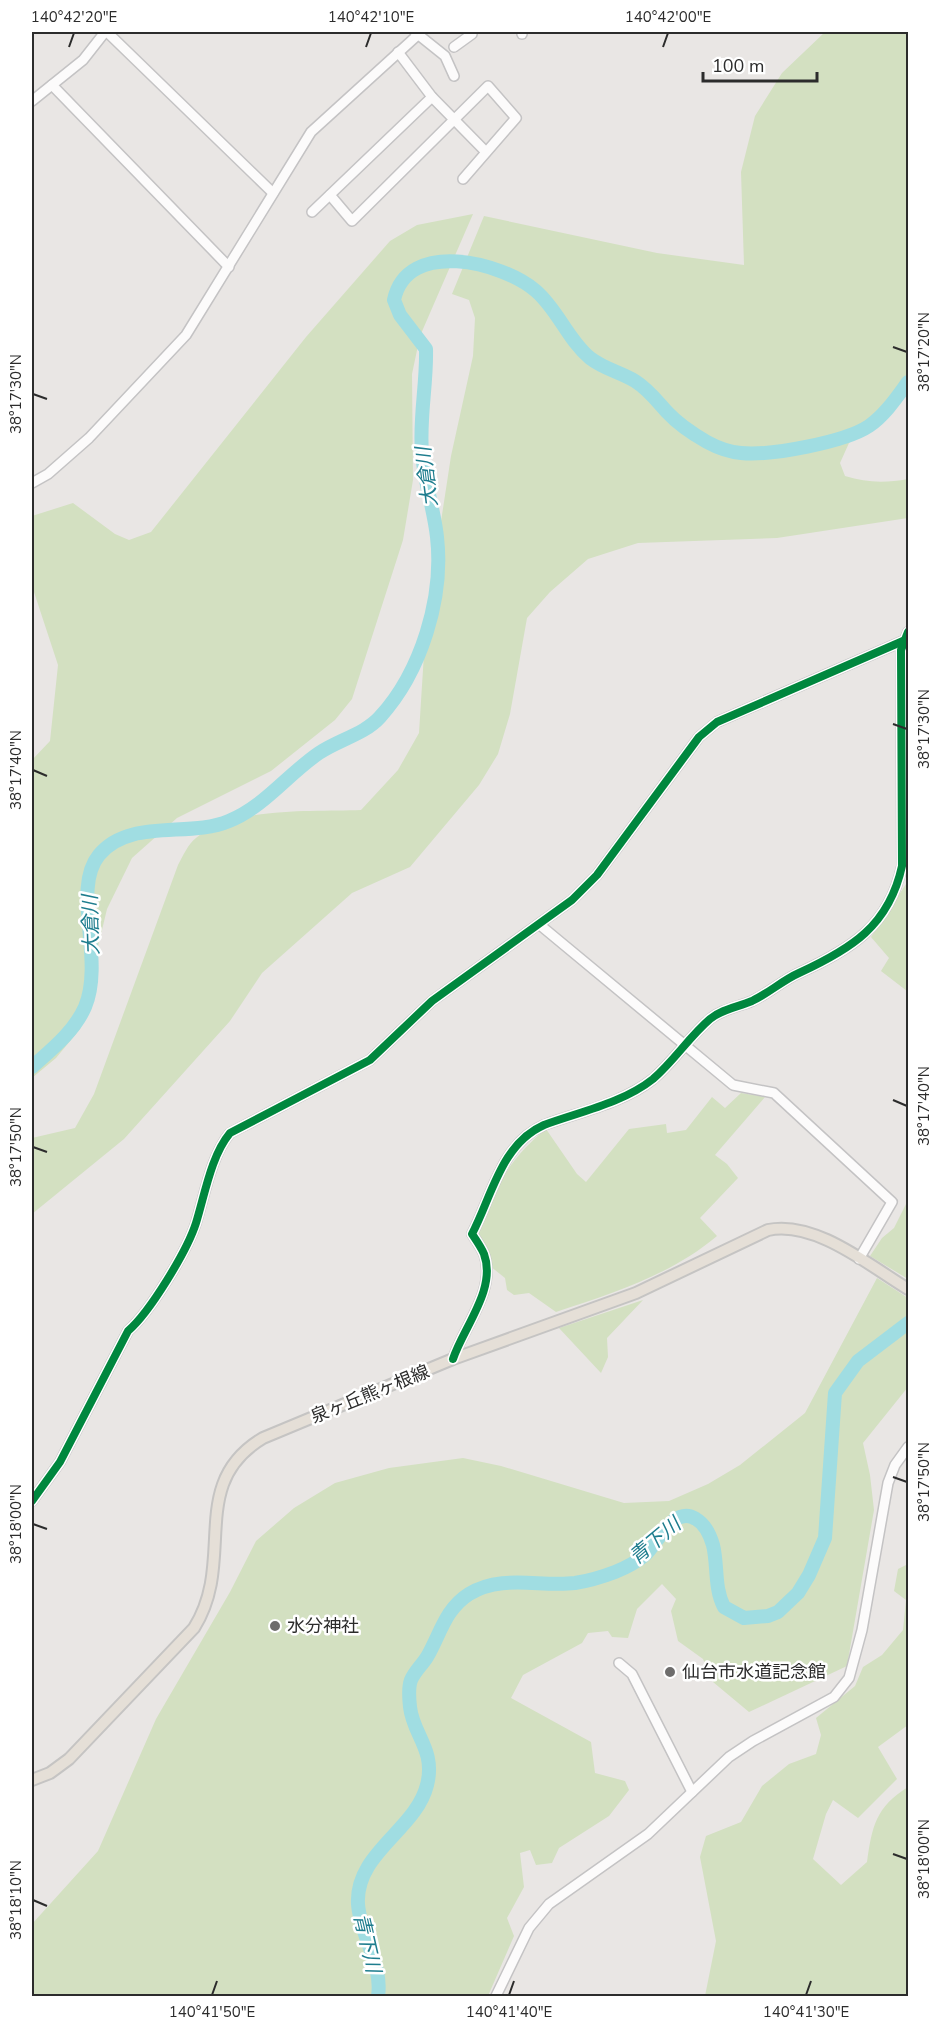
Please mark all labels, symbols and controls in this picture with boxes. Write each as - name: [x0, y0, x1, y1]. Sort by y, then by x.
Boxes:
- text: 140°42'20"E: [31, 7, 117, 27]
- text: 140°42'10"E: [328, 7, 414, 27]
- text: 140°42'00"E: [625, 7, 711, 27]
- scale bar: [703, 45, 817, 83]
- text: 100 m: [712, 54, 764, 78]
- text: 38°17'20"N: [914, 312, 934, 392]
- text: 38°17'30"N: [6, 354, 26, 434]
- water label: 大倉川: [410, 444, 444, 508]
- text: 38°17'30"N: [914, 689, 934, 769]
- text: 38°17'40"N: [6, 730, 26, 810]
- water label: 大倉川: [76, 893, 106, 955]
- text: 38°17'40"N: [914, 1066, 934, 1146]
- text: 38°17'50"N: [6, 1107, 26, 1187]
- street label: 泉ヶ丘熊ヶ根線: [307, 1359, 433, 1429]
- text: 38°17'50"N: [914, 1442, 934, 1522]
- text: 38°18'00"N: [6, 1484, 26, 1564]
- water label: 青下川: [623, 1510, 688, 1571]
- place label: 水分神社: [287, 1614, 359, 1638]
- marker: 水分神社: [268, 1619, 282, 1633]
- place label: 仙台市水道記念館: [682, 1660, 826, 1684]
- marker: 仙台市水道記念館: [663, 1665, 677, 1679]
- text: 38°18'00"N: [914, 1819, 934, 1899]
- text: 38°18'10"N: [6, 1860, 26, 1940]
- water label: 青下川: [347, 1911, 387, 1977]
- text: 140°41'50"E: [169, 2002, 255, 2022]
- text: 140°41'40"E: [466, 2002, 552, 2022]
- text: 140°41'30"E: [763, 2002, 849, 2022]

